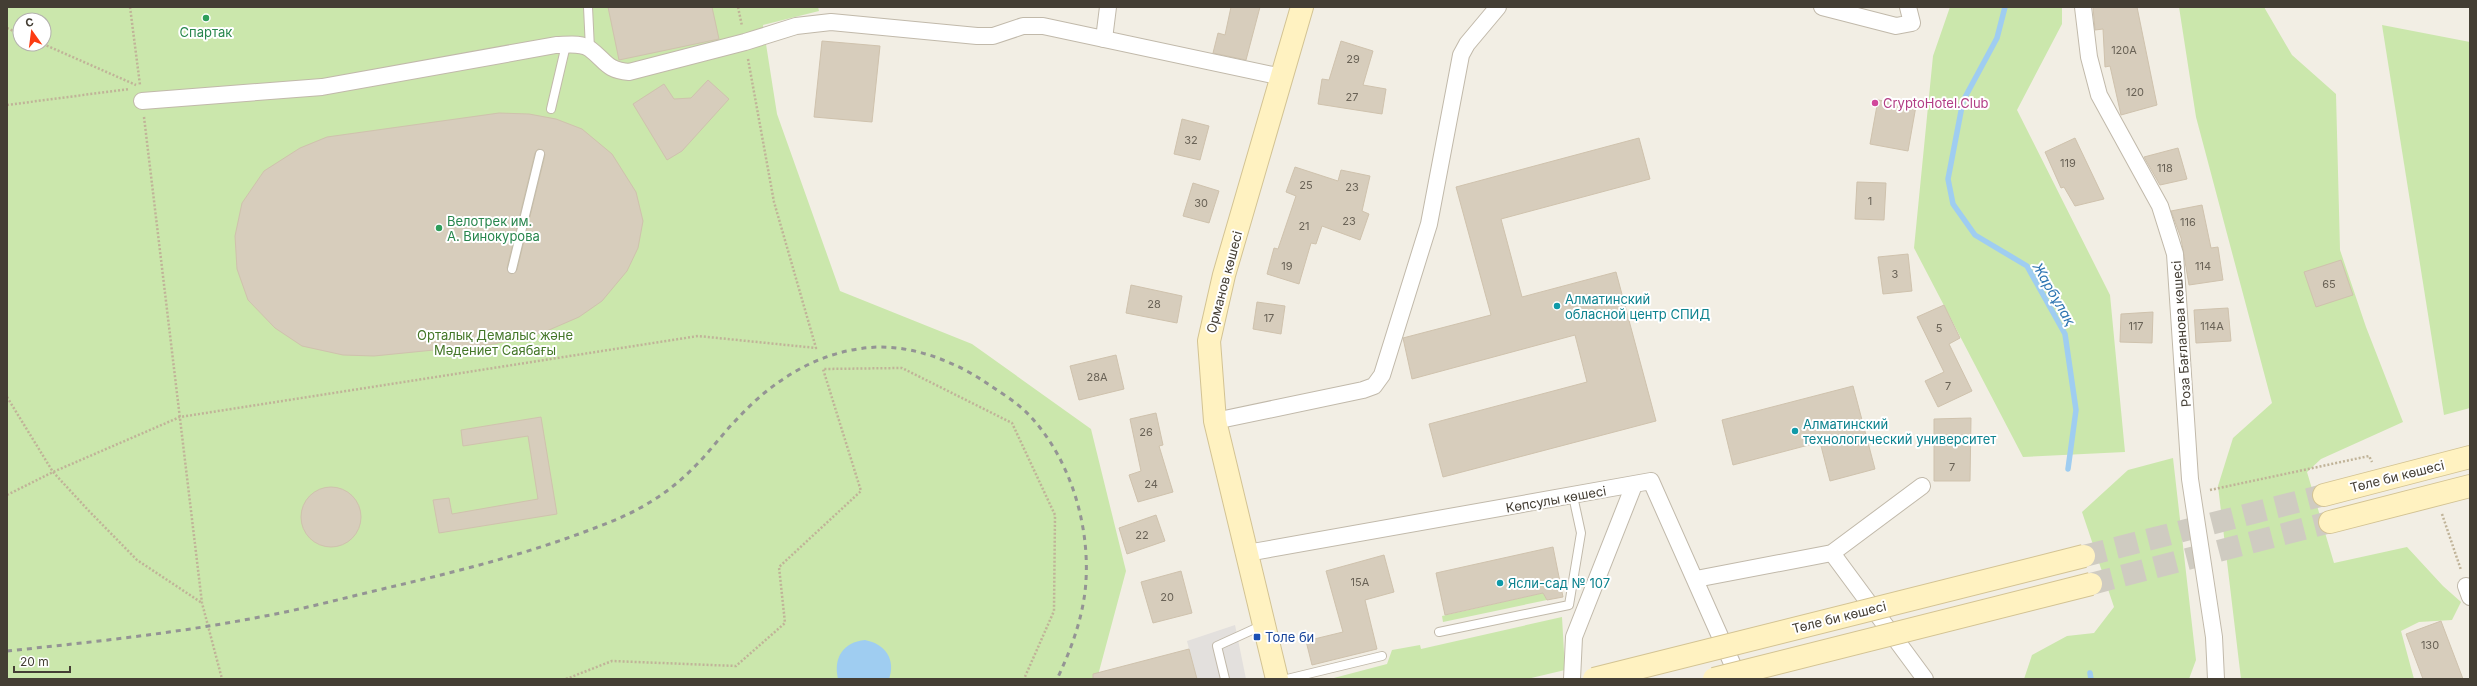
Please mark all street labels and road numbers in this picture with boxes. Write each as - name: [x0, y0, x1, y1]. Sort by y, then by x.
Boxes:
- street label: Орманов көшесі: [1203, 229, 1245, 335]
- street label: Роза Бағланова көшесі: [2168, 260, 2194, 408]
- street label: Төле би көшесі: [2348, 457, 2446, 495]
- street label: Көпсулы көшесі: [1505, 482, 1607, 516]
- street label: Төле би көшесі: [1790, 598, 1888, 636]

